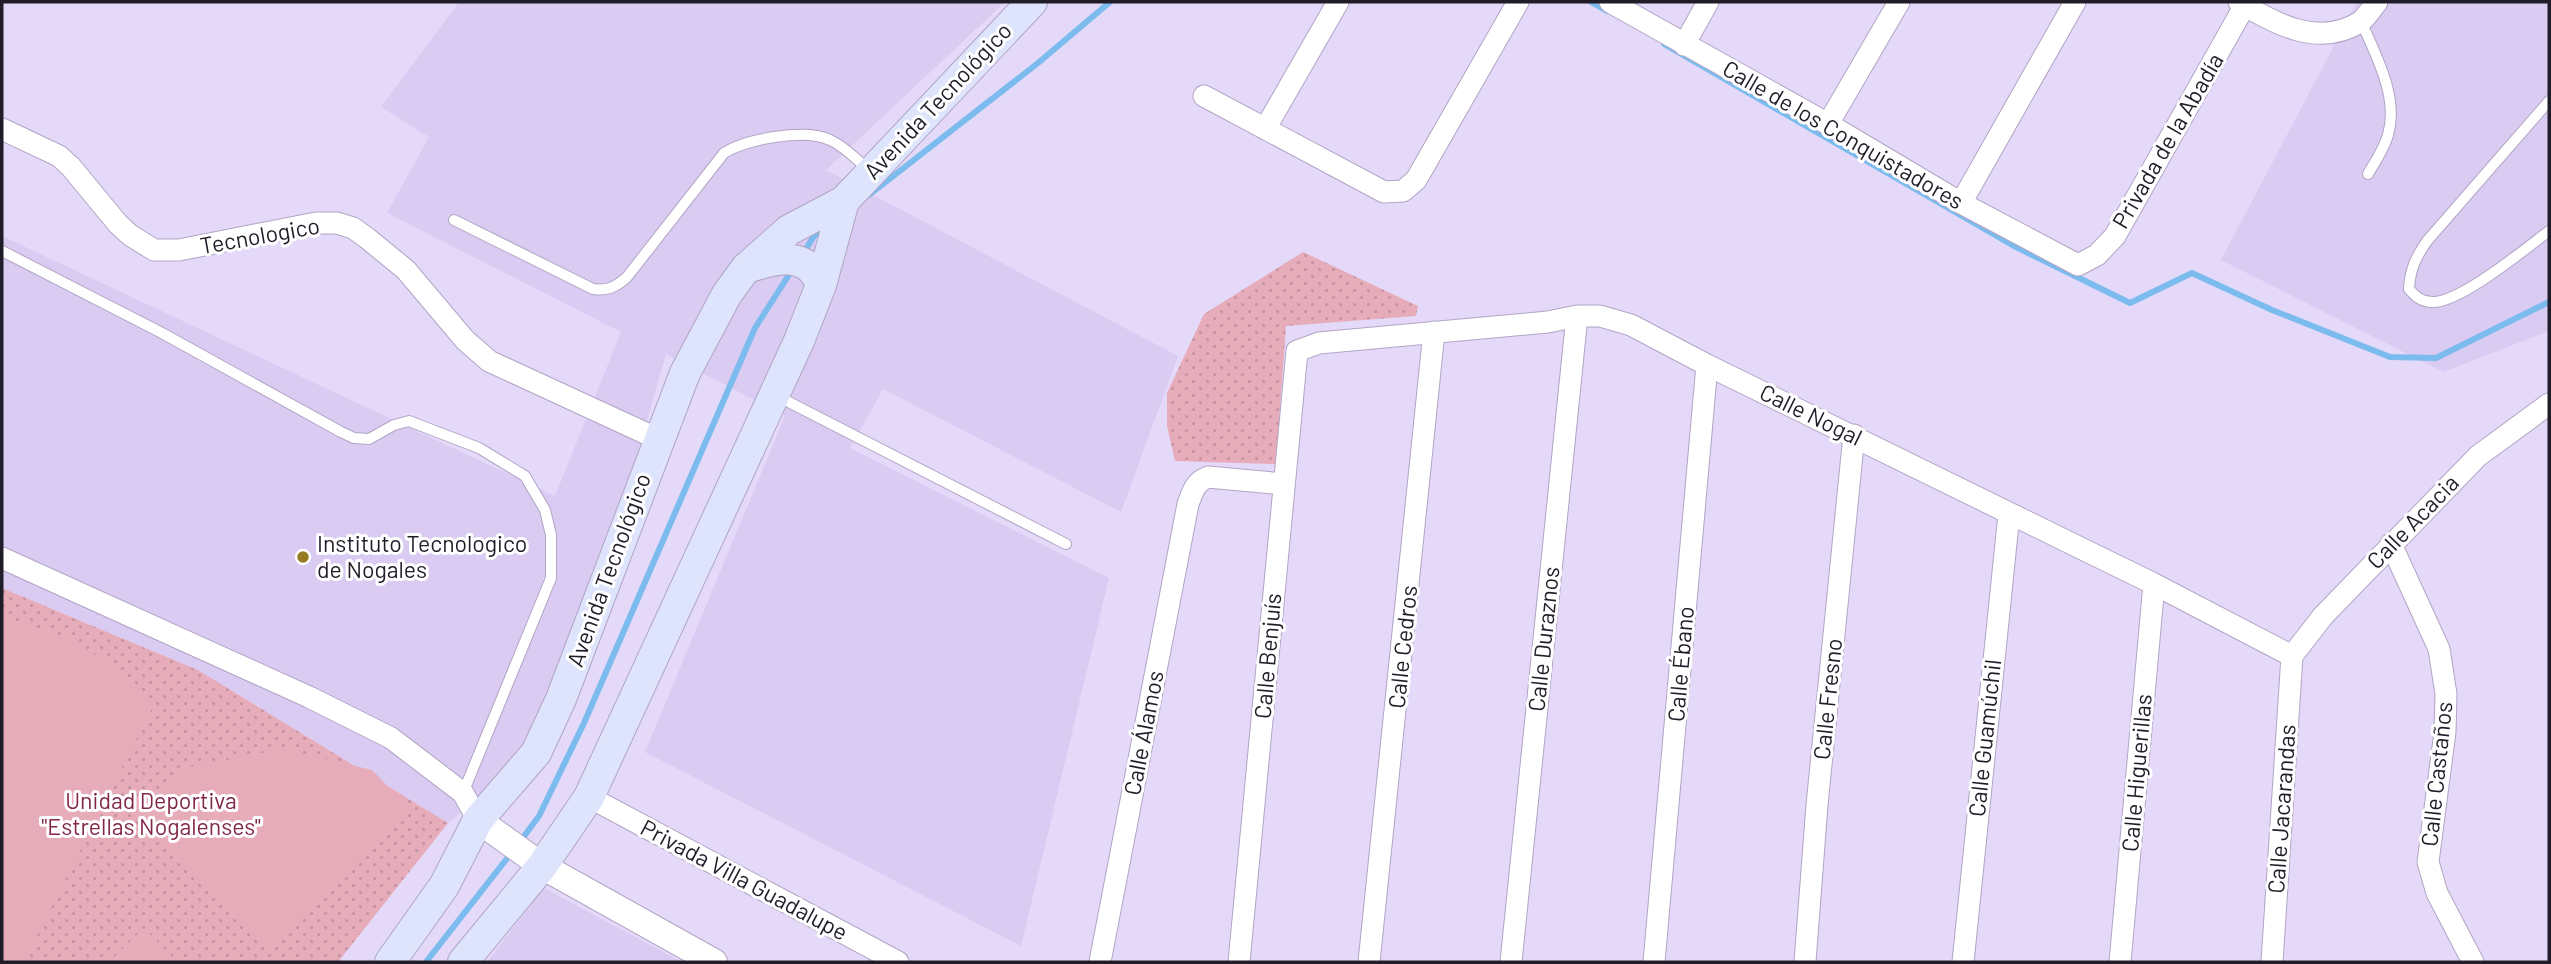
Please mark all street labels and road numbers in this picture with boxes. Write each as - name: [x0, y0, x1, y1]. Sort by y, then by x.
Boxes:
- street label: Avenida Tecnológico: [857, 16, 1017, 184]
- street label: Privada de la Abadía: [2106, 48, 2229, 233]
- street label: Calle de los Conquistadores: [1718, 54, 1969, 215]
- street label: Tecnologico: [198, 211, 322, 259]
- street label: Calle Nogal: [1756, 377, 1867, 451]
- street label: Calle Acacia: [2361, 468, 2464, 574]
- street label: Avenida Tecnológico: [560, 469, 656, 670]
- street label: Calle Duraznos: [1521, 565, 1565, 713]
- street label: Calle Cedros: [1382, 584, 1422, 710]
- street label: Calle Benjuís: [1248, 592, 1286, 720]
- street label: Calle Ébano: [1661, 605, 1699, 723]
- street label: Calle Fresno: [1807, 637, 1847, 761]
- street label: Calle Guamúchil: [1962, 658, 2006, 818]
- street label: Calle Álamos: [1117, 668, 1169, 798]
- street label: Calle Higuerillas: [2115, 693, 2157, 853]
- street label: Calle Castaños: [2414, 700, 2458, 848]
- street label: Calle Jacarandas: [2261, 723, 2301, 894]
- street label: Privada Villa Guadalupe: [636, 813, 853, 946]

